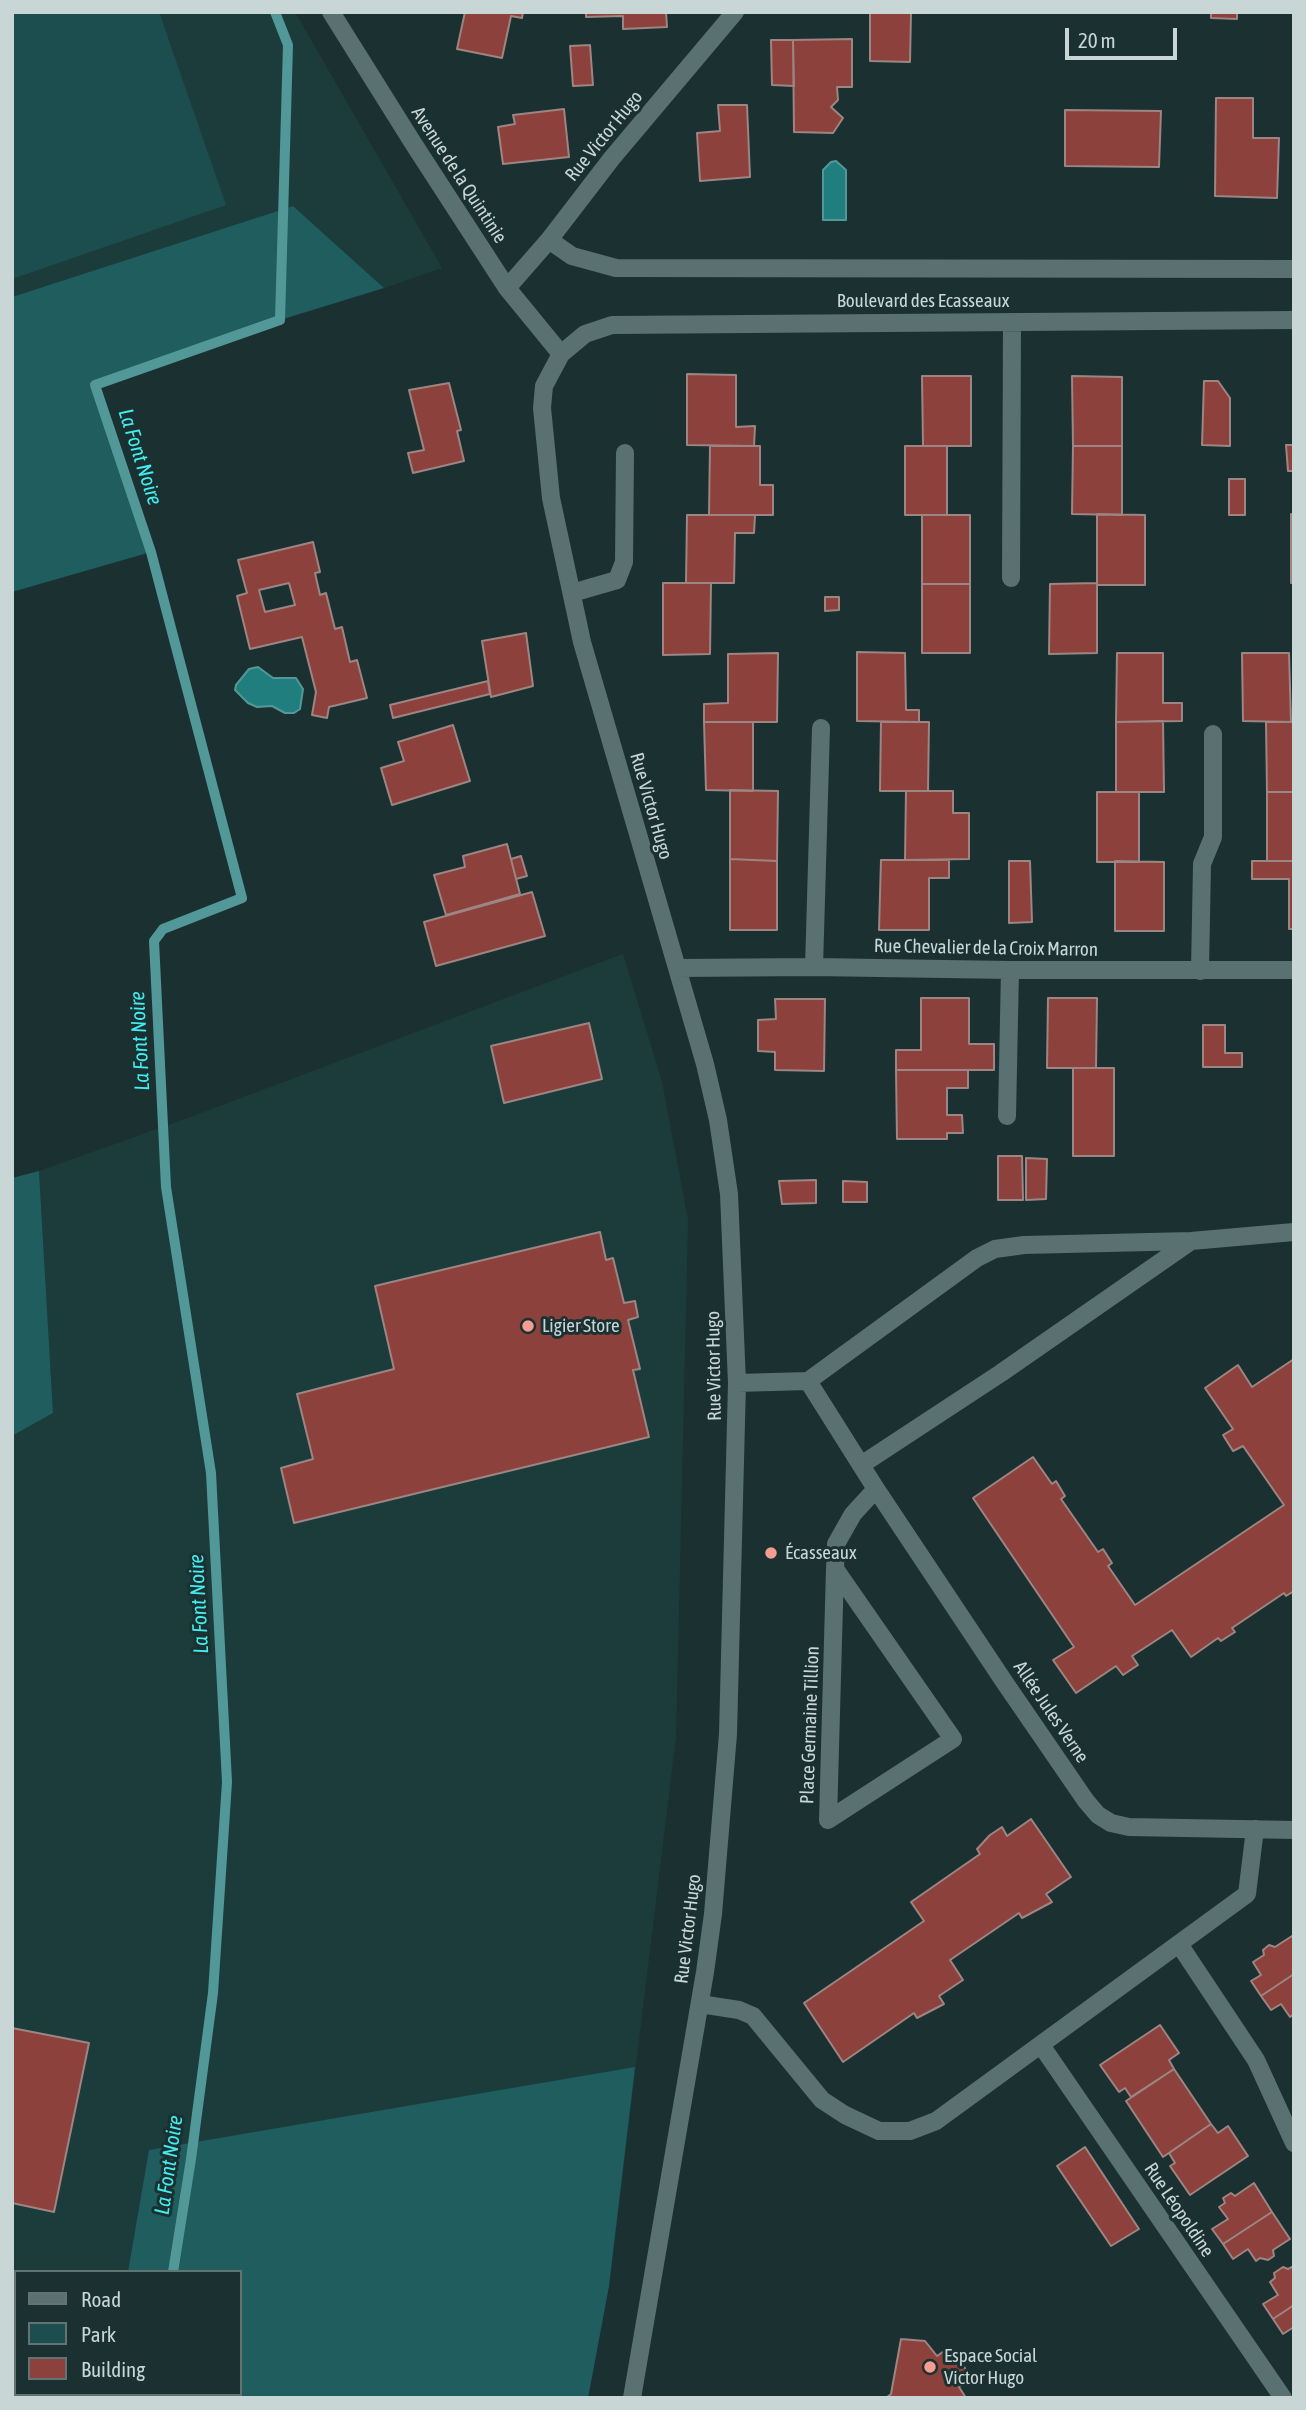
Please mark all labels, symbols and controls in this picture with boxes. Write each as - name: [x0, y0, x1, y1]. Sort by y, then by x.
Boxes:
- scale bar: [1068, 14, 1180, 58]
- text: 20 m: [1078, 28, 1116, 52]
- street label: Rue Victor Hugo: [561, 86, 647, 186]
- street label: Avenue de la Quintinie: [406, 103, 512, 247]
- street label: Boulevard des Ecasseaux: [837, 290, 1009, 312]
- water label: La Font Noire: [113, 406, 167, 508]
- street label: Rue Victor Hugo: [625, 750, 677, 862]
- street label: Rue Chevalier de la Croix Marron: [874, 935, 1098, 961]
- water label: La Font Noire: [125, 990, 155, 1092]
- street label: Rue Victor Hugo: [702, 1311, 726, 1421]
- place label: Ligier Store: [542, 1315, 620, 1337]
- marker: Ligier Store: [520, 1318, 536, 1334]
- place label: Écasseaux: [785, 1542, 857, 1564]
- marker: Écasseaux: [763, 1545, 779, 1561]
- water label: La Font Noire: [184, 1553, 214, 1655]
- street label: Place Germaine Tillion: [796, 1646, 824, 1804]
- street label: Allée Jules Verne: [1009, 1657, 1093, 1767]
- street label: Rue Victor Hugo: [670, 1873, 706, 1985]
- water label: La Font Noire: [150, 2114, 188, 2216]
- street label: Rue Léopoldine: [1139, 2159, 1219, 2261]
- legend: [14, 2270, 242, 2396]
- text: Road: [81, 2287, 121, 2311]
- text: Park: [81, 2322, 116, 2346]
- place label: Espace Social Victor Hugo: [944, 2345, 1037, 2389]
- text: Building: [81, 2357, 145, 2381]
- marker: Espace Social Victor Hugo: [922, 2359, 938, 2375]

